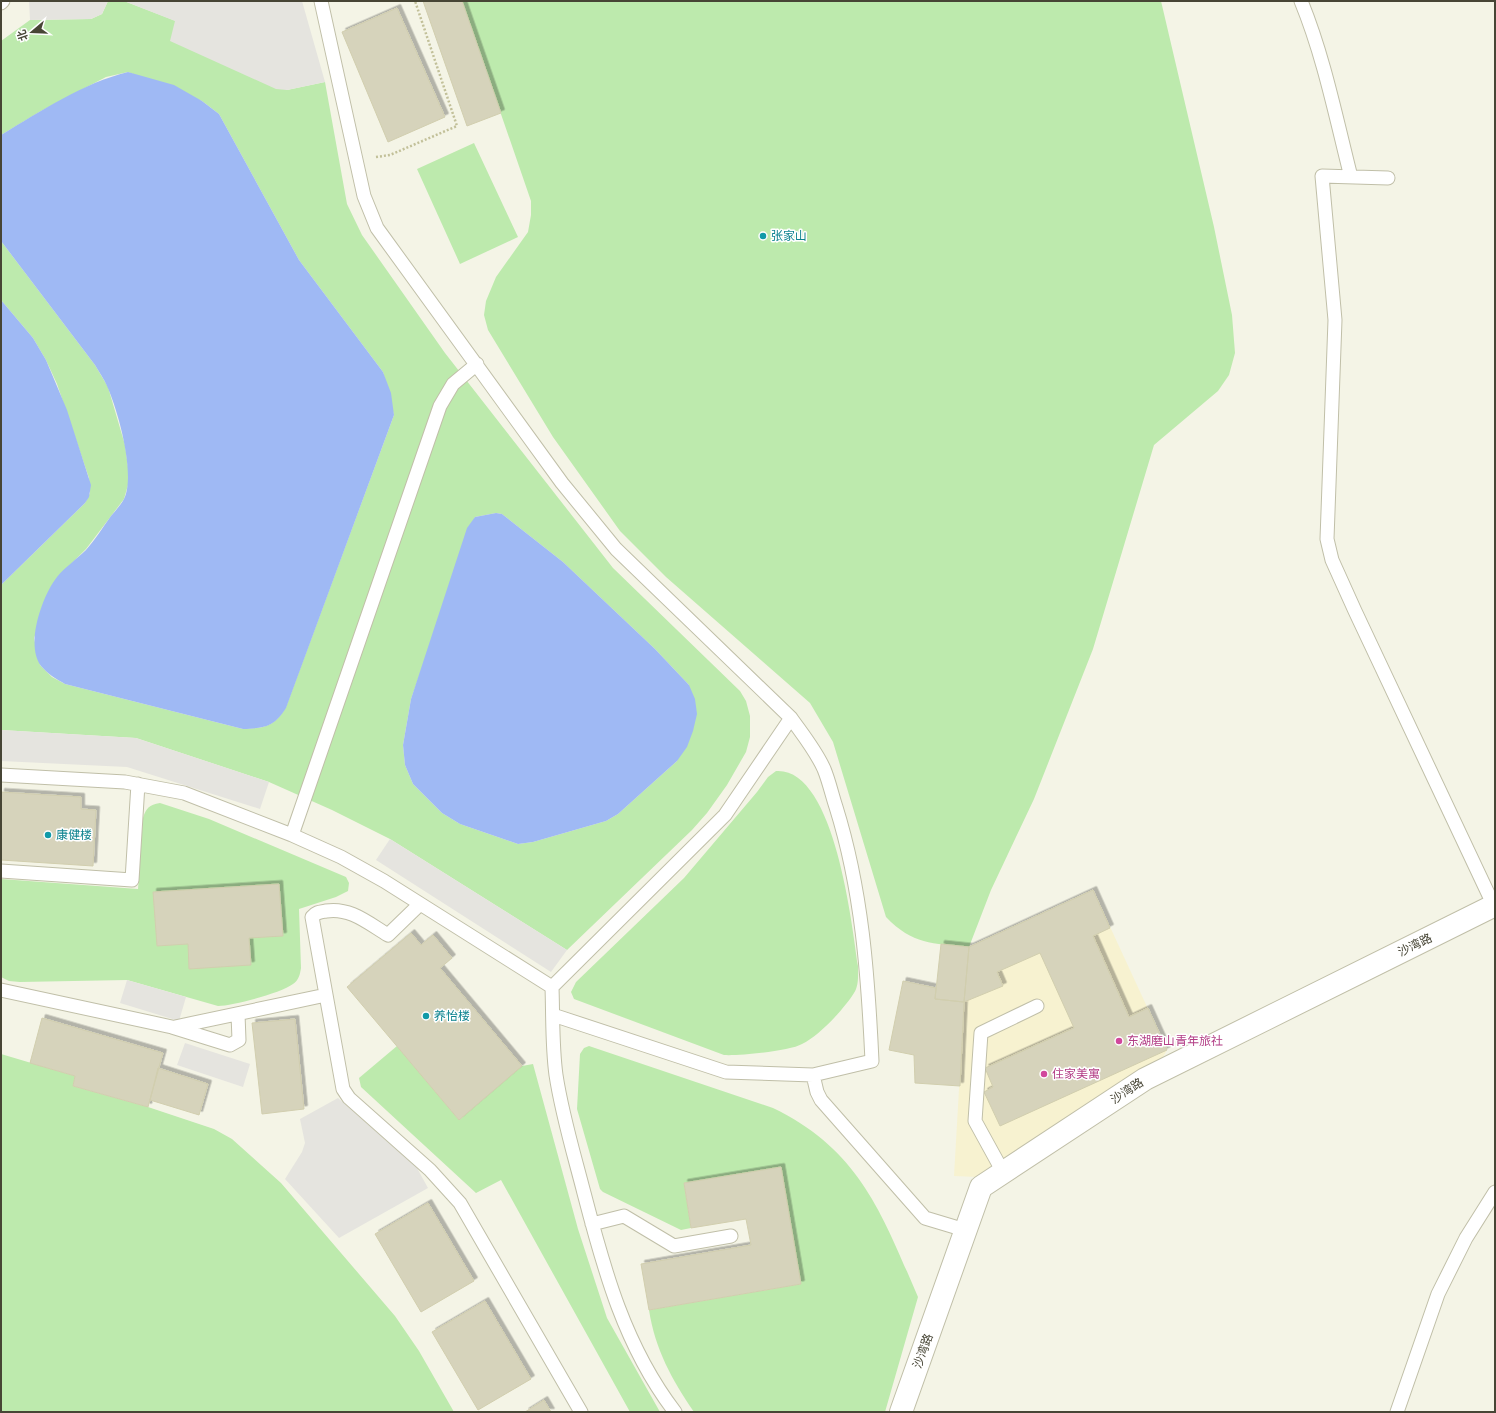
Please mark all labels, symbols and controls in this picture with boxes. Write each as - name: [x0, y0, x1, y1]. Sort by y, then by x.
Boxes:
- north arrow: [12, 12, 52, 52]
- text: 北: [14, 28, 31, 43]
- place label: 张家山: [771, 228, 807, 244]
- marker: 张家山: [758, 231, 768, 241]
- place label: 康健楼: [56, 827, 92, 843]
- marker: 康健楼: [43, 830, 53, 840]
- street label: 沙湾路: [1395, 930, 1435, 960]
- place label: 养怡楼: [434, 1008, 470, 1024]
- marker: 养怡楼: [421, 1011, 431, 1021]
- place label: 东湖磨山青年旅社: [1127, 1033, 1223, 1049]
- marker: 东湖磨山青年旅社: [1114, 1036, 1124, 1046]
- place label: 住家美寓: [1052, 1066, 1100, 1082]
- marker: 住家美寓: [1039, 1069, 1049, 1079]
- street label: 沙湾路: [1108, 1074, 1146, 1108]
- street label: 沙湾路: [909, 1331, 937, 1371]

